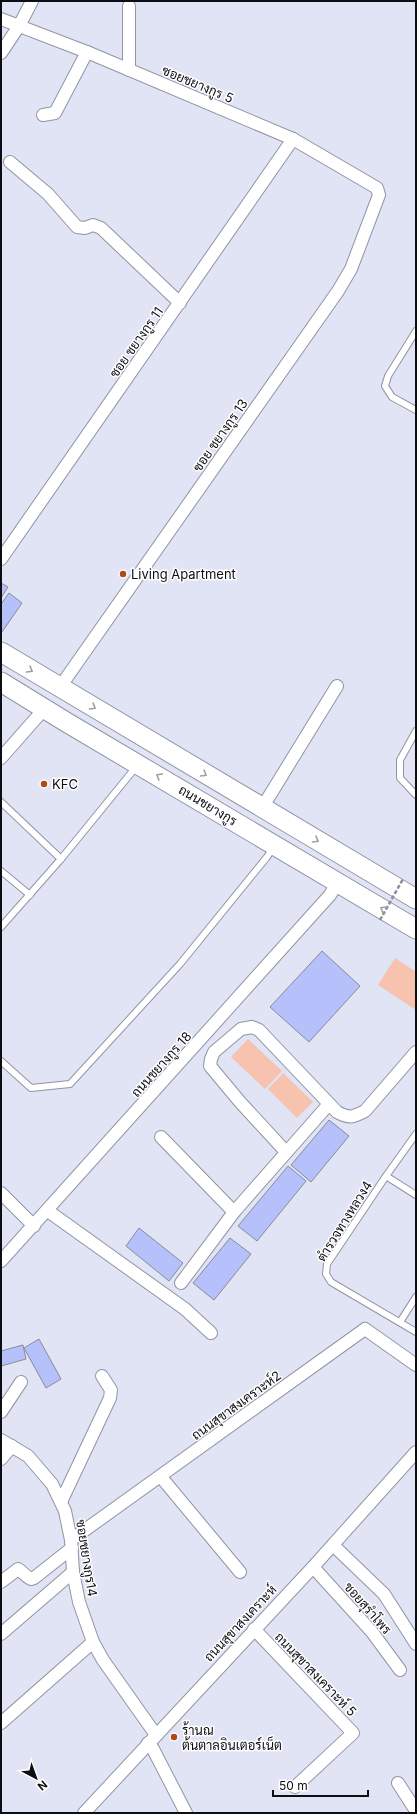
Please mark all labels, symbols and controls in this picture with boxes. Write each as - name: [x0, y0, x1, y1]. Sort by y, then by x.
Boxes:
- street label: ซอยชยางกูร 5: [159, 62, 236, 108]
- street label: ซอย ชยางกูร 11: [106, 304, 168, 381]
- street label: ซอย ชยางกูร 13: [189, 396, 253, 476]
- place label: Living Apartment: [131, 566, 236, 582]
- marker: Living Apartment: [118, 569, 128, 579]
- one-way arrow: [26, 665, 33, 672]
- one-way arrow: [89, 702, 96, 710]
- one-way arrow: [200, 769, 207, 777]
- one-way arrow: [156, 774, 163, 781]
- place label: KFC: [52, 776, 78, 792]
- marker: KFC: [39, 779, 49, 789]
- street label: ถนนชยางกูร: [175, 781, 240, 830]
- one-way arrow: [312, 836, 319, 843]
- one-way arrow: [380, 906, 387, 914]
- street label: ถนนชยางกูร 18: [127, 1028, 196, 1101]
- street label: ตำรวจทางหลวง4: [313, 1178, 375, 1264]
- street label: ถนนสุขาสงเคราะห์2: [188, 1366, 285, 1444]
- street label: ซอยชยางกูร14: [71, 1518, 101, 1598]
- street label: ชอยสุรำโพร: [340, 1579, 395, 1639]
- street label: ถนนสุขาสงเคราะห์: [200, 1581, 281, 1666]
- street label: ถนนสุขาสงเคราะห์ 5: [270, 1628, 361, 1721]
- place label: ร้านณ ต้นตาลอินเตอร์เน็ต: [182, 1721, 282, 1753]
- marker: ร้านณ ต้นตาลอินเตอร์เน็ต: [169, 1732, 179, 1742]
- north arrow: [16, 1758, 56, 1798]
- scale bar: [273, 1772, 368, 1798]
- text: N: [35, 1778, 50, 1794]
- text: 50 m: [279, 1778, 308, 1793]

